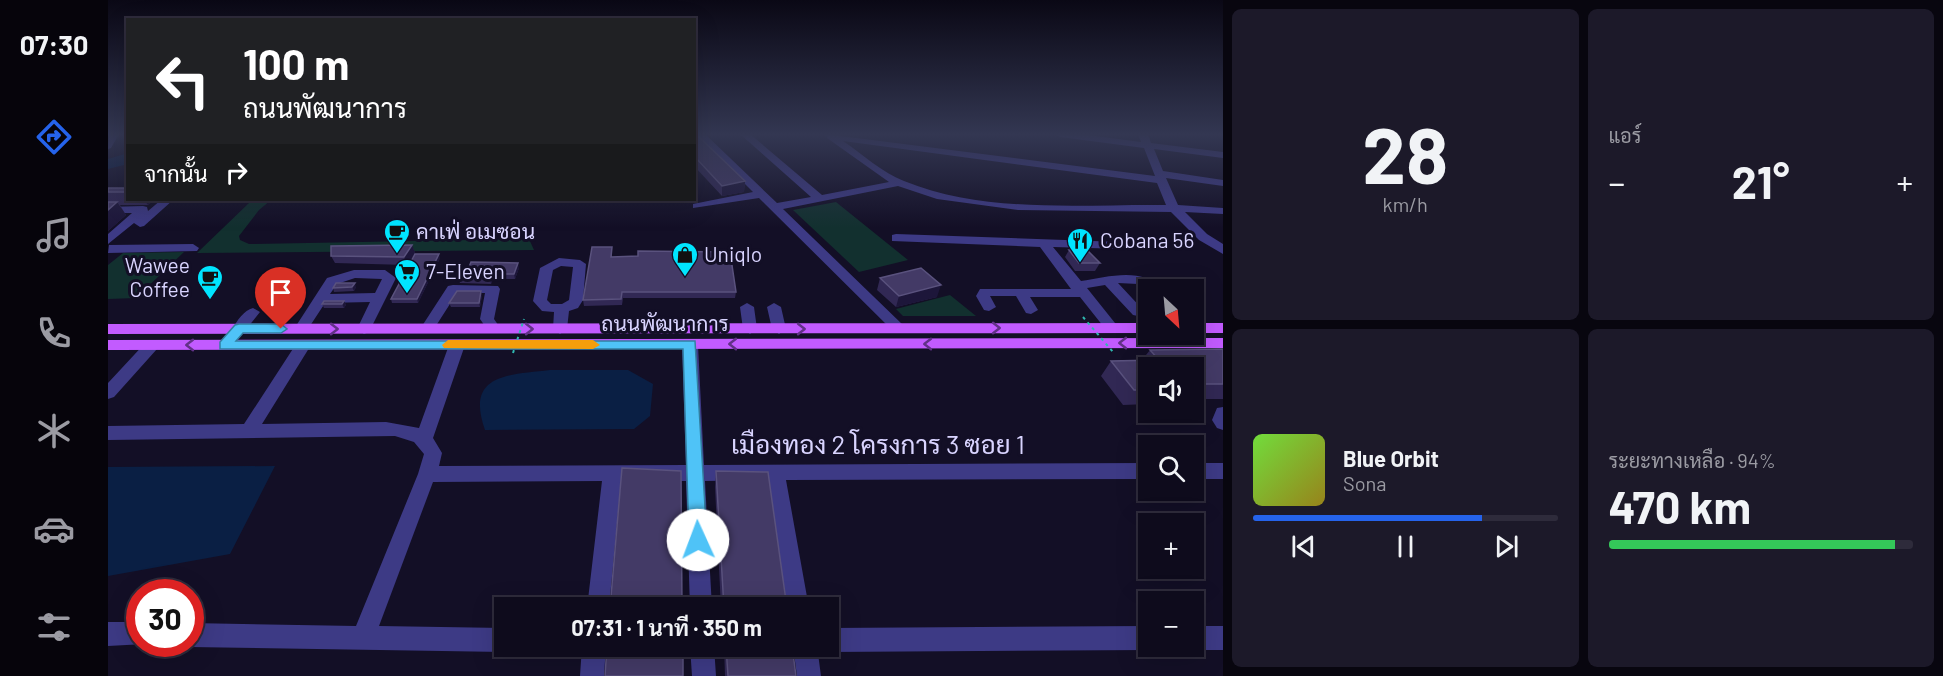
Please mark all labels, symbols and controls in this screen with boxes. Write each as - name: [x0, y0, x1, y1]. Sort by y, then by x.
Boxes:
- text: 07:30: [20, 28, 88, 60]
- text: 100 m: [243, 38, 349, 88]
- icon: left: [144, 42, 222, 120]
- text: ถนนพัฒนาการ: [243, 91, 407, 123]
- text: 28: [1362, 106, 1448, 200]
- icon: directions: [33, 116, 75, 158]
- text: แอร์: [1609, 123, 1642, 147]
- text: 21°: [1732, 154, 1790, 208]
- icon: right: [220, 156, 253, 189]
- text: จากนั้น: [144, 160, 208, 186]
- text: −: [1609, 162, 1625, 202]
- text: +: [1897, 162, 1913, 202]
- text: km/h: [1383, 192, 1428, 216]
- icon: music: [33, 214, 75, 256]
- cafe icon: คาเฟ่ อเมซอน: [382, 217, 412, 255]
- place label: คาเฟ่ อเมซอน: [416, 218, 535, 243]
- restaurant icon: Cobana 56: [1065, 226, 1095, 264]
- place label: Cobana 56: [1100, 227, 1194, 252]
- shop icon: Uniqlo: [670, 240, 700, 278]
- place label: Uniqlo: [704, 241, 762, 266]
- place label: Wawee Coffee: [125, 252, 190, 301]
- supermarket icon: 7-Eleven: [392, 257, 422, 295]
- place label: 7-Eleven: [426, 258, 505, 283]
- cafe icon: Wawee Coffee: [195, 263, 225, 301]
- pin: [255, 267, 306, 329]
- icon: arrive: [264, 276, 297, 309]
- north arrow: [1138, 279, 1204, 345]
- map controls: [1138, 279, 1204, 657]
- street label: ถนนพัฒนาการ: [601, 310, 729, 335]
- icon: phone: [33, 312, 75, 354]
- one-way arrow: [992, 322, 1001, 334]
- one-way arrow: [330, 323, 339, 335]
- one-way arrow: [525, 323, 534, 335]
- one-way arrow: [797, 323, 806, 335]
- one-way arrow: [1118, 337, 1127, 349]
- one-way arrow: [728, 338, 737, 350]
- one-way arrow: [923, 338, 932, 350]
- one-way arrow: [186, 339, 195, 351]
- button: sound: [1138, 357, 1204, 423]
- icon: climate: [33, 410, 75, 452]
- street label: เมืองทอง 2 โครงการ 3 ซอย 1: [731, 428, 1025, 459]
- button: search: [1138, 435, 1204, 501]
- text: Blue Orbit: [1343, 445, 1439, 471]
- text: ระยะทางเหลือ · 94%: [1609, 448, 1776, 472]
- text: Sona: [1343, 471, 1387, 495]
- text: 470 km: [1609, 479, 1751, 533]
- icon: car: [33, 508, 75, 550]
- position arrow: [666, 508, 730, 572]
- button: +: [1138, 513, 1204, 579]
- icon: previous: [1287, 530, 1320, 563]
- icon: pause: [1389, 530, 1422, 563]
- icon: next: [1490, 530, 1523, 563]
- speed limit sign: 30: [126, 579, 204, 657]
- button: −: [1138, 591, 1204, 657]
- icon: filters: [33, 606, 75, 648]
- text: 07:31 · 1 นาที · 350 m: [571, 614, 762, 640]

